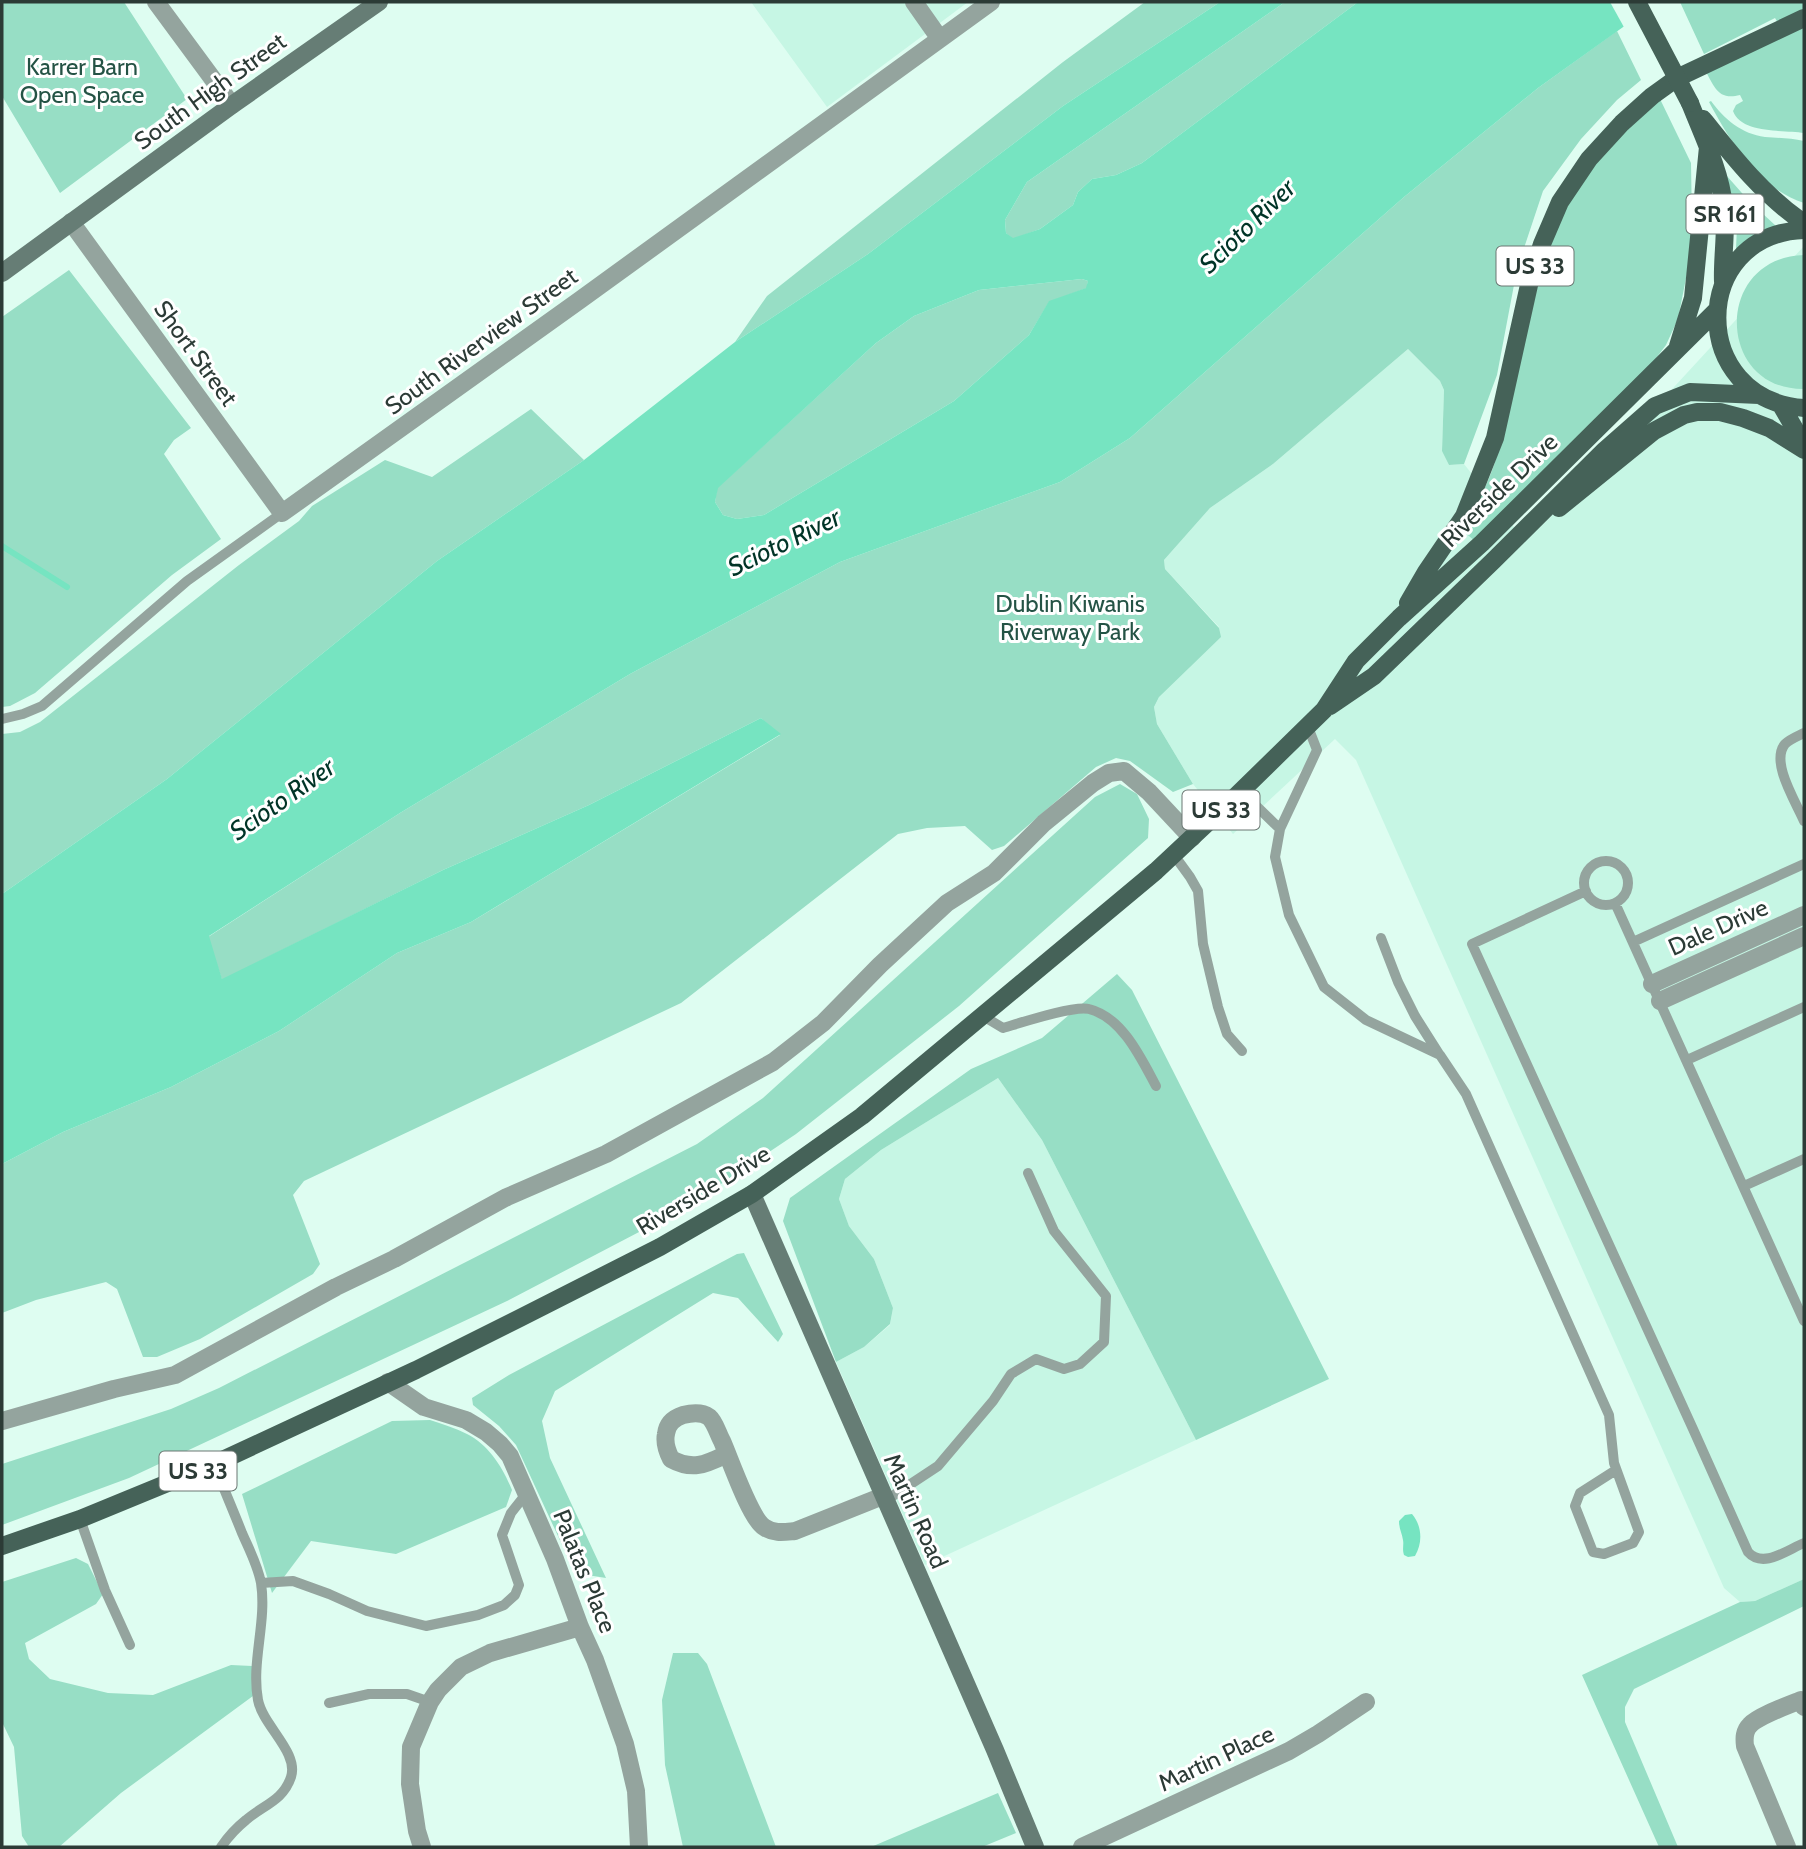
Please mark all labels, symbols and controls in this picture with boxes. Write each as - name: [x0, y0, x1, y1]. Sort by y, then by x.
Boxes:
- street label: South High Street: [129, 26, 291, 156]
- park label: Karrer Barn Open Space: [20, 52, 144, 109]
- water label: Scioto River: [1192, 172, 1303, 280]
- road number: SR 161: [1686, 195, 1764, 234]
- road number: US 33: [1496, 246, 1574, 286]
- street label: South Riverview Street: [379, 261, 583, 421]
- street label: Short Street: [148, 295, 244, 411]
- street label: Riverside Drive: [1435, 427, 1563, 553]
- water label: Scioto River: [722, 501, 847, 583]
- park label: Dublin Kiwanis Riverway Park: [995, 589, 1145, 646]
- water label: Scioto River: [223, 750, 342, 847]
- road number: US 33: [1182, 790, 1260, 830]
- street label: Dale Drive: [1664, 892, 1772, 962]
- street label: Riverside Drive: [631, 1139, 775, 1241]
- street label: Martin Road: [878, 1449, 954, 1573]
- road number: US 33: [160, 1452, 236, 1490]
- street label: Palatas Place: [547, 1505, 623, 1637]
- street label: Martin Place: [1154, 1719, 1278, 1797]

